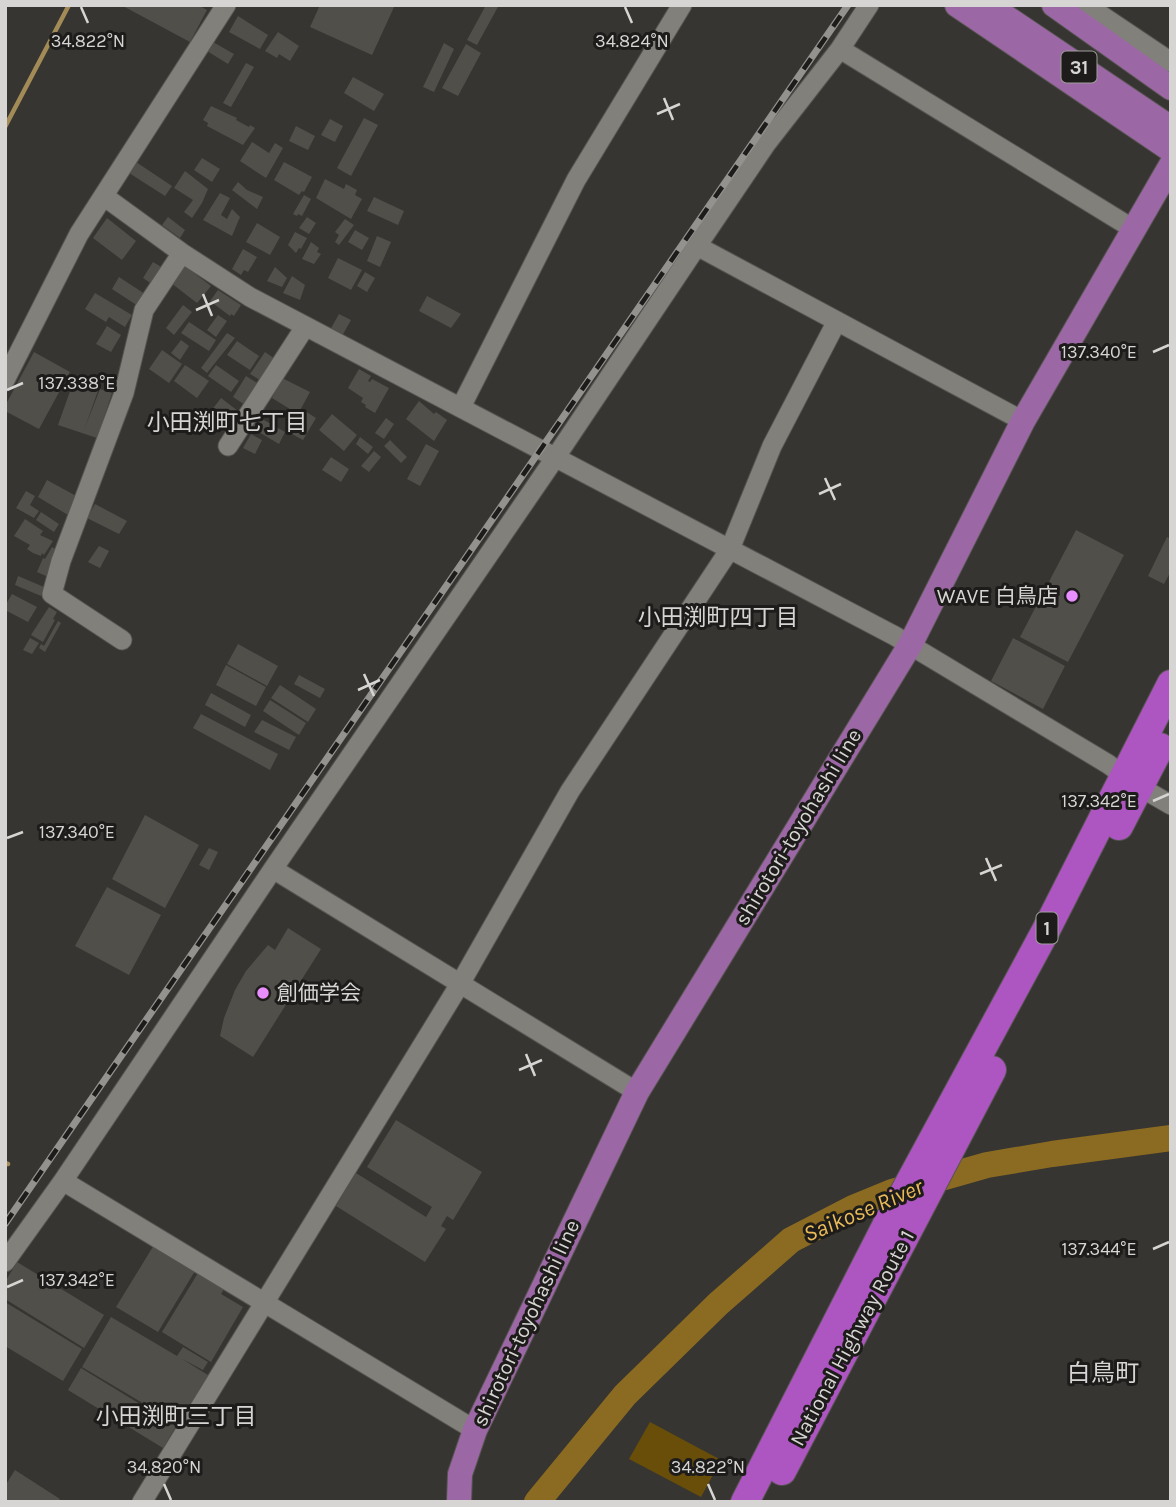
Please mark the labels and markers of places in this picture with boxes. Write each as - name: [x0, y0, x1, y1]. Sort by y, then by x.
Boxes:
- place label: WAVE 白鳥店: [937, 584, 1058, 608]
- marker: WAVE 白鳥店: [1064, 588, 1080, 604]
- place label: 創価学会: [277, 981, 361, 1005]
- marker: 創価学会: [255, 985, 271, 1001]

